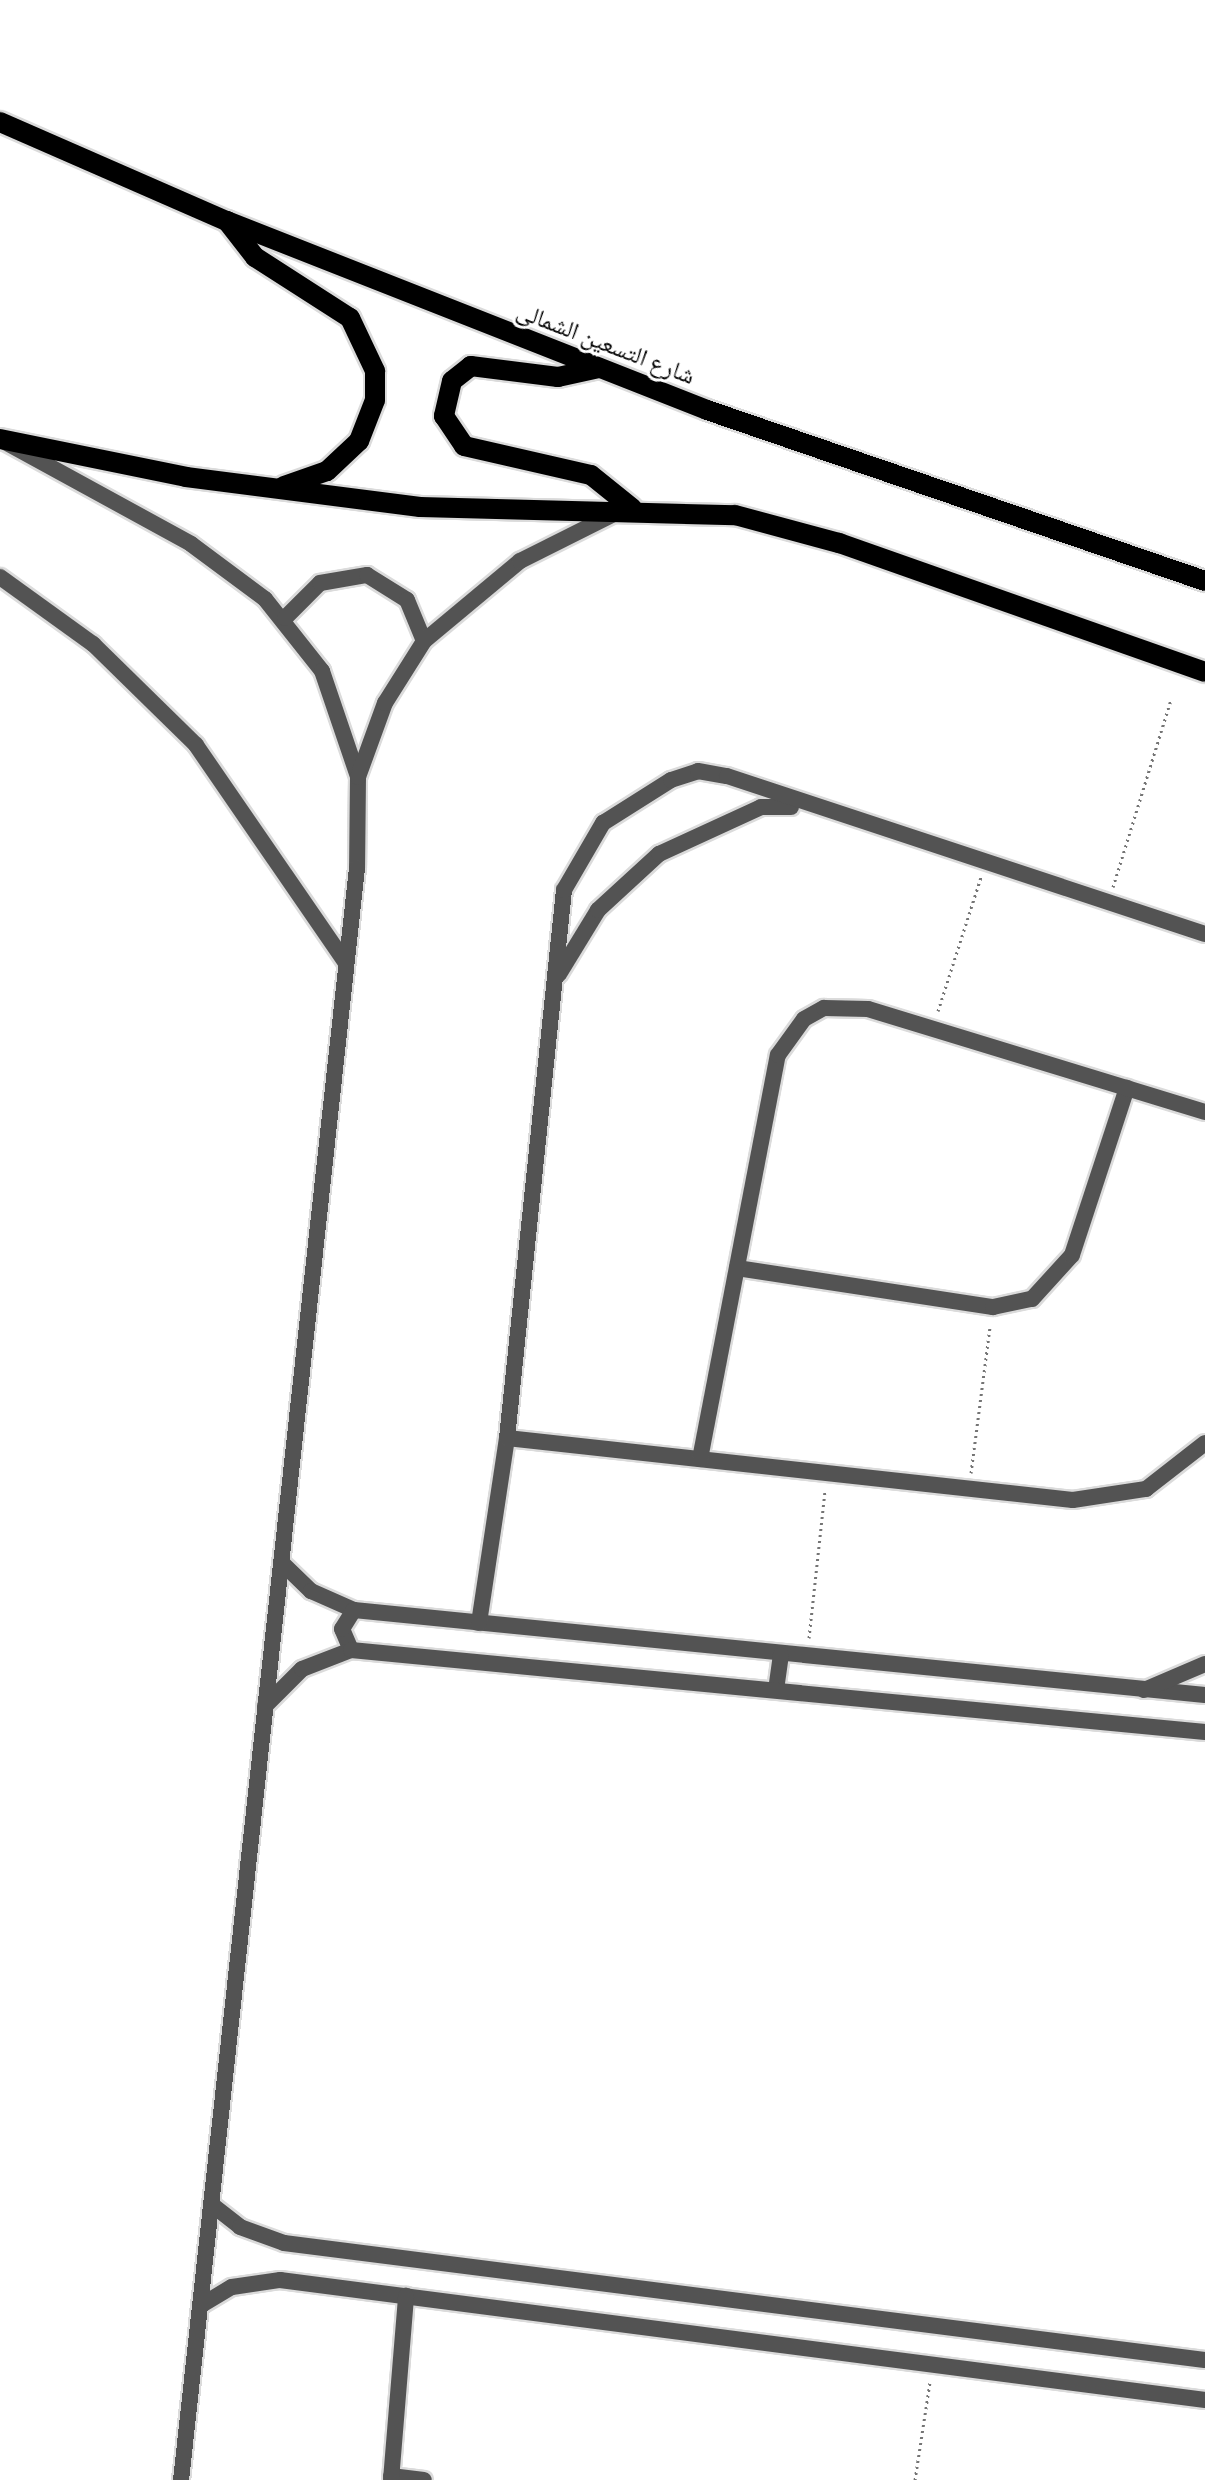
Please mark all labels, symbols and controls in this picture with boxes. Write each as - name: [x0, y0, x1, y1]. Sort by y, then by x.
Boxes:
- street label: شارع التسعين الشمالى: [513, 296, 699, 390]

